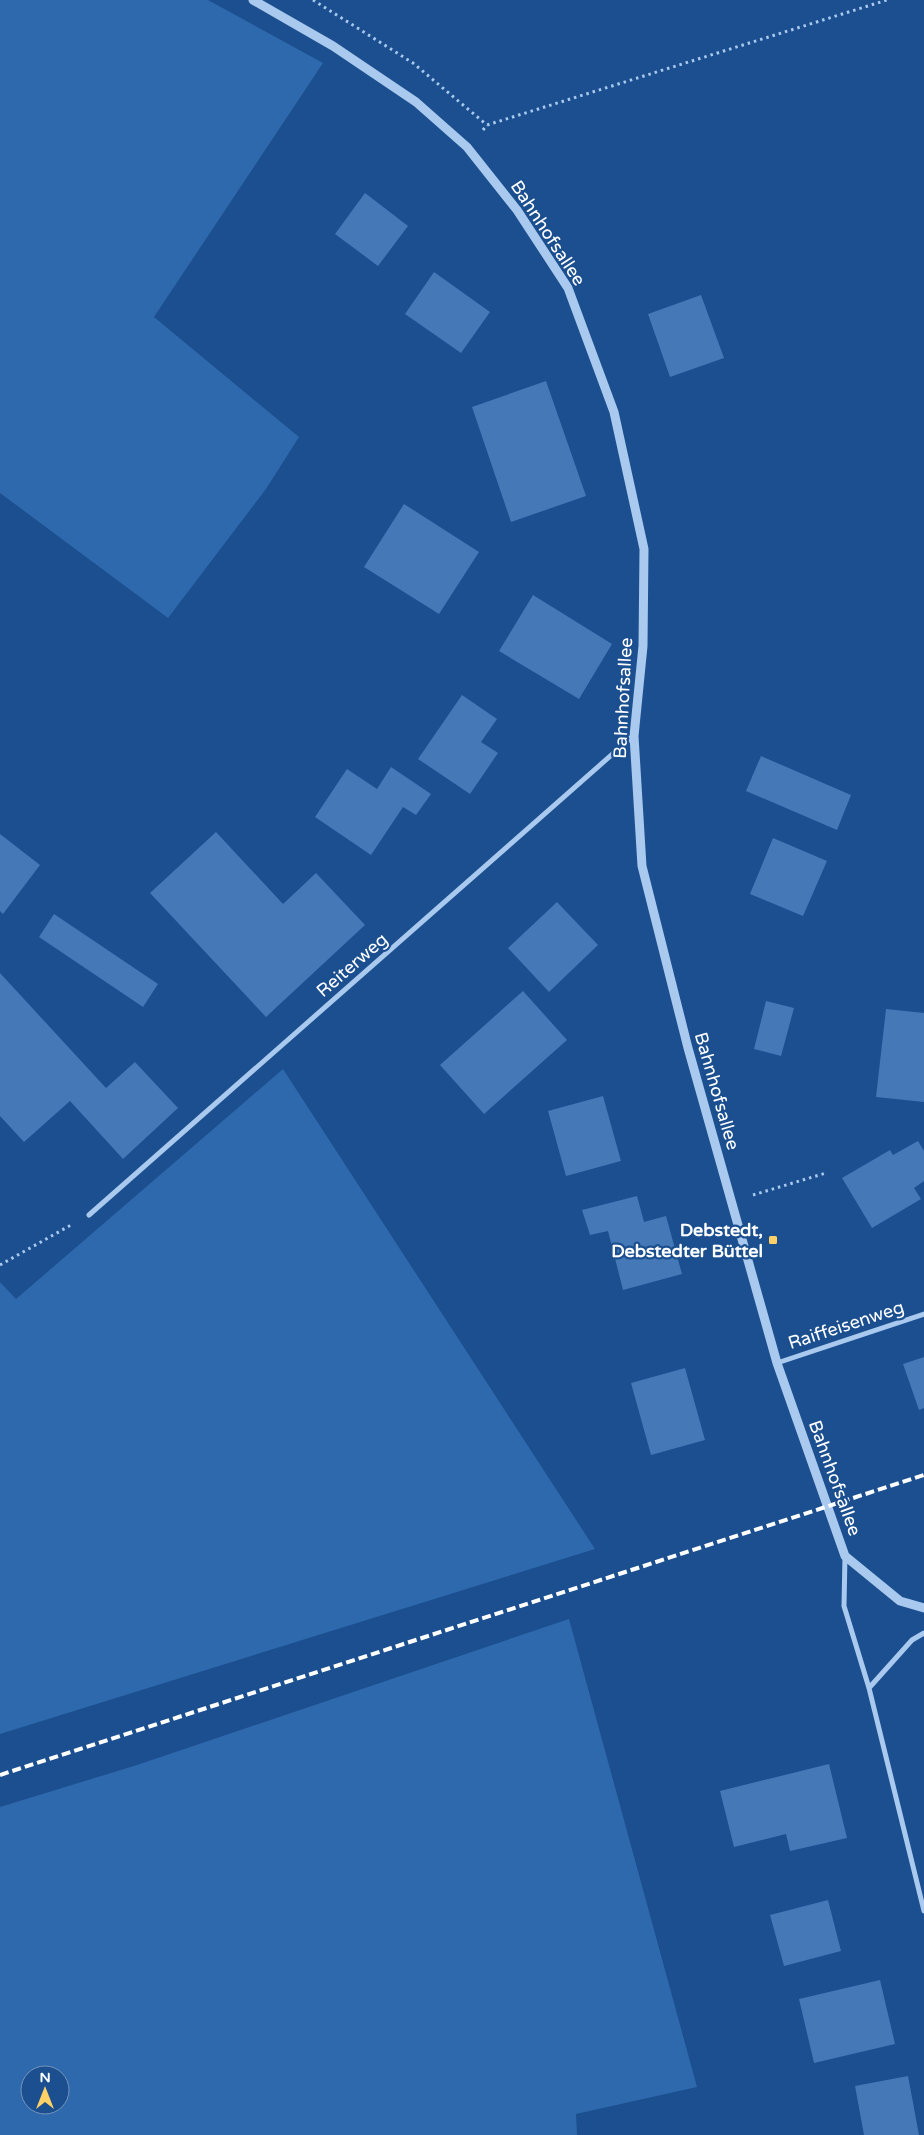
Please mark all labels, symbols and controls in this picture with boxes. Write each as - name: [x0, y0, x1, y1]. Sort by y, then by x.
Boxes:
- street label: Bahnhofsallee: [506, 176, 590, 290]
- street label: Bahnhofsallee: [609, 637, 637, 759]
- street label: Reiterweg: [312, 928, 392, 1002]
- street label: Bahnhofsallee: [690, 1030, 744, 1152]
- place label: Debstedt, Debstedter Büttel: [611, 1219, 763, 1262]
- marker: Debstedt, Debstedter Büttel: [767, 1234, 779, 1246]
- street label: Raiffeisenweg: [785, 1296, 907, 1354]
- street label: Bahnhofsallee: [804, 1417, 866, 1539]
- north arrow: [20, 2065, 70, 2115]
- text: N: [39, 2069, 51, 2086]

